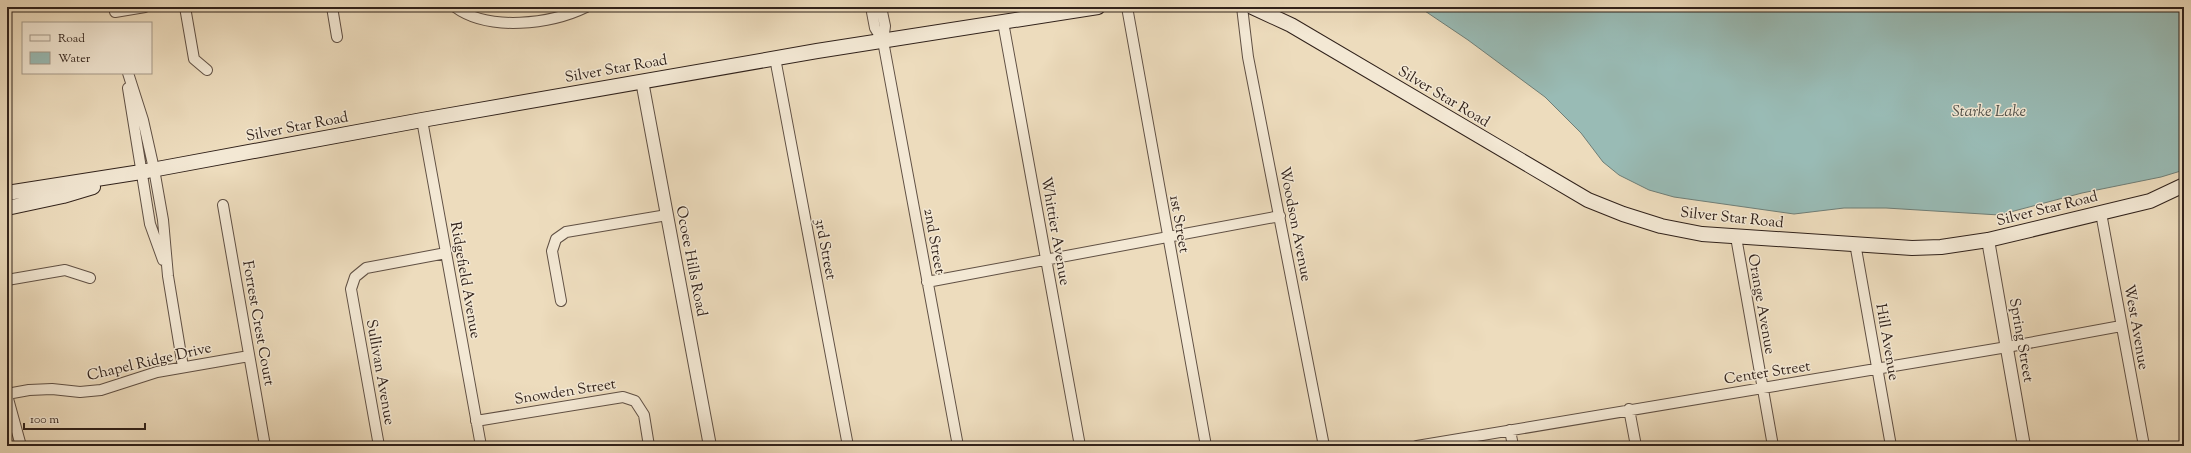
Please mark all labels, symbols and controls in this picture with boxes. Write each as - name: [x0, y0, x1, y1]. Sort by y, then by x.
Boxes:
- legend: [22, 22, 152, 74]
- text: Road: [58, 30, 85, 48]
- text: Water: [58, 50, 91, 68]
- street label: Silver Star Road: [563, 50, 670, 89]
- street label: Silver Star Road: [1393, 62, 1494, 133]
- water label: Starke Lake: [1952, 101, 2026, 124]
- street label: Silver Star Road: [244, 107, 351, 148]
- street label: Woodson Avenue: [1273, 165, 1316, 283]
- street label: Whittier Avenue: [1035, 175, 1074, 287]
- street label: Silver Star Road: [1994, 187, 2101, 232]
- street label: 1st Street: [1163, 194, 1194, 255]
- street label: Silver Star Road: [1679, 203, 1785, 234]
- street label: Ocoee Hills Road: [670, 204, 712, 319]
- street label: 2nd Street: [917, 207, 950, 276]
- street label: 3rd Street: [808, 217, 841, 282]
- street label: Ridgefield Avenue: [444, 220, 485, 340]
- street label: Orange Avenue: [1741, 252, 1780, 356]
- street label: Forrest Crest Court: [236, 259, 279, 387]
- street label: West Avenue: [2118, 283, 2153, 372]
- street label: Spring Street: [2003, 297, 2038, 384]
- street label: Hill Avenue: [1869, 302, 1904, 382]
- street label: Sullivan Avenue: [360, 318, 399, 427]
- street label: Chapel Ridge Drive: [85, 338, 214, 387]
- street label: Center Street: [1723, 356, 1812, 391]
- street label: Snowden Street: [513, 374, 617, 411]
- scale bar: [24, 405, 145, 431]
- text: 100 m: [30, 411, 59, 429]

